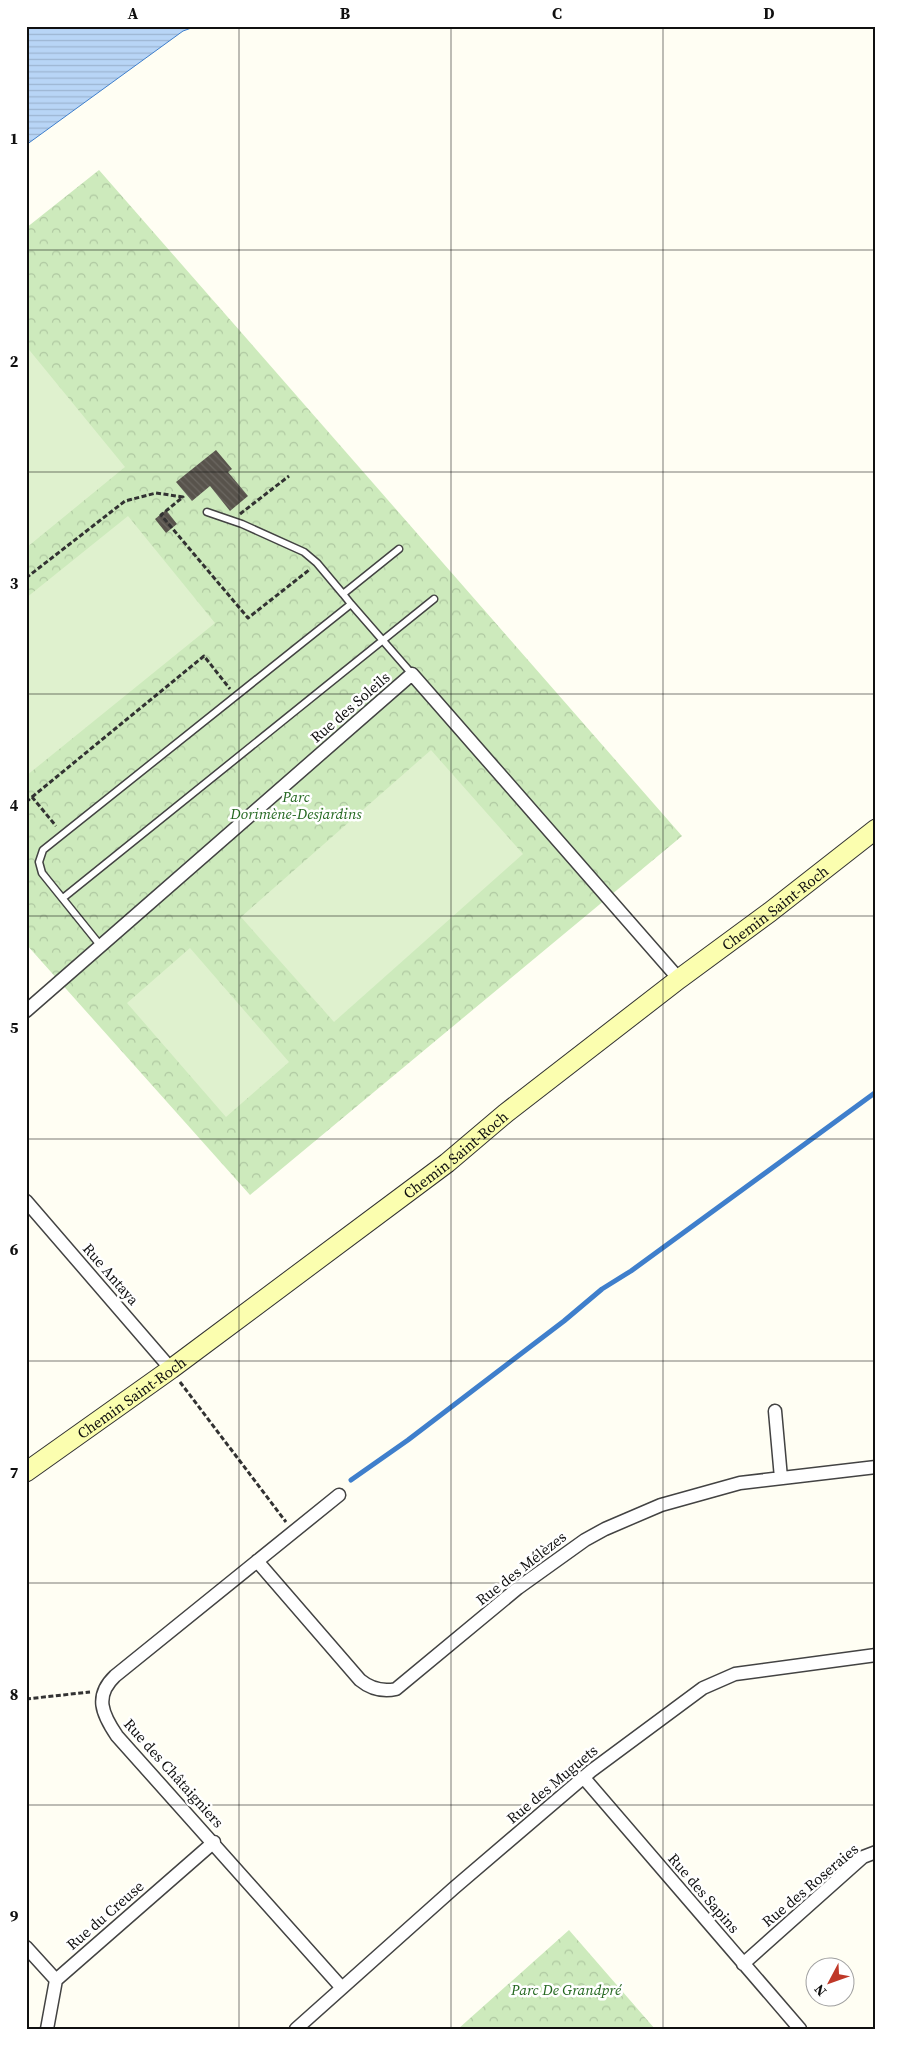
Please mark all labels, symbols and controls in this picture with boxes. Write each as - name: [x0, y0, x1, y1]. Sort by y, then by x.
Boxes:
- text: A: [128, 2, 139, 24]
- text: B: [340, 2, 351, 24]
- text: C: [552, 2, 562, 24]
- text: D: [763, 2, 775, 24]
- text: 1: [10, 127, 18, 149]
- text: 2: [10, 350, 19, 372]
- text: 3: [10, 572, 19, 594]
- street label: Rue des Soleils: [306, 667, 394, 747]
- park label: Parc Dorimène-Desjardins: [229, 786, 362, 824]
- text: 4: [10, 794, 19, 816]
- street label: Chemin Saint-Roch: [717, 860, 833, 955]
- text: 5: [10, 1016, 19, 1038]
- street label: Chemin Saint-Roch: [398, 1106, 512, 1203]
- text: 6: [10, 1238, 19, 1260]
- street label: Rue Antaya: [78, 1239, 144, 1310]
- street label: Chemin Saint-Roch: [72, 1351, 190, 1443]
- text: 7: [10, 1461, 19, 1483]
- street label: Rue des Mélèzes: [471, 1526, 571, 1610]
- text: 8: [10, 1683, 18, 1705]
- street label: Rue des Châtaigniers: [119, 1714, 229, 1832]
- street label: Rue des Muguets: [502, 1740, 602, 1828]
- street label: Rue des Roseraies: [757, 1838, 863, 1932]
- street label: Rue des Sapins: [663, 1849, 745, 1937]
- street label: Rue du Creuse: [62, 1875, 148, 1954]
- text: 9: [10, 1905, 19, 1927]
- north arrow: [804, 1958, 854, 2008]
- park label: Parc De Grandpré: [510, 1979, 622, 2000]
- text: N: [809, 1980, 831, 2001]

